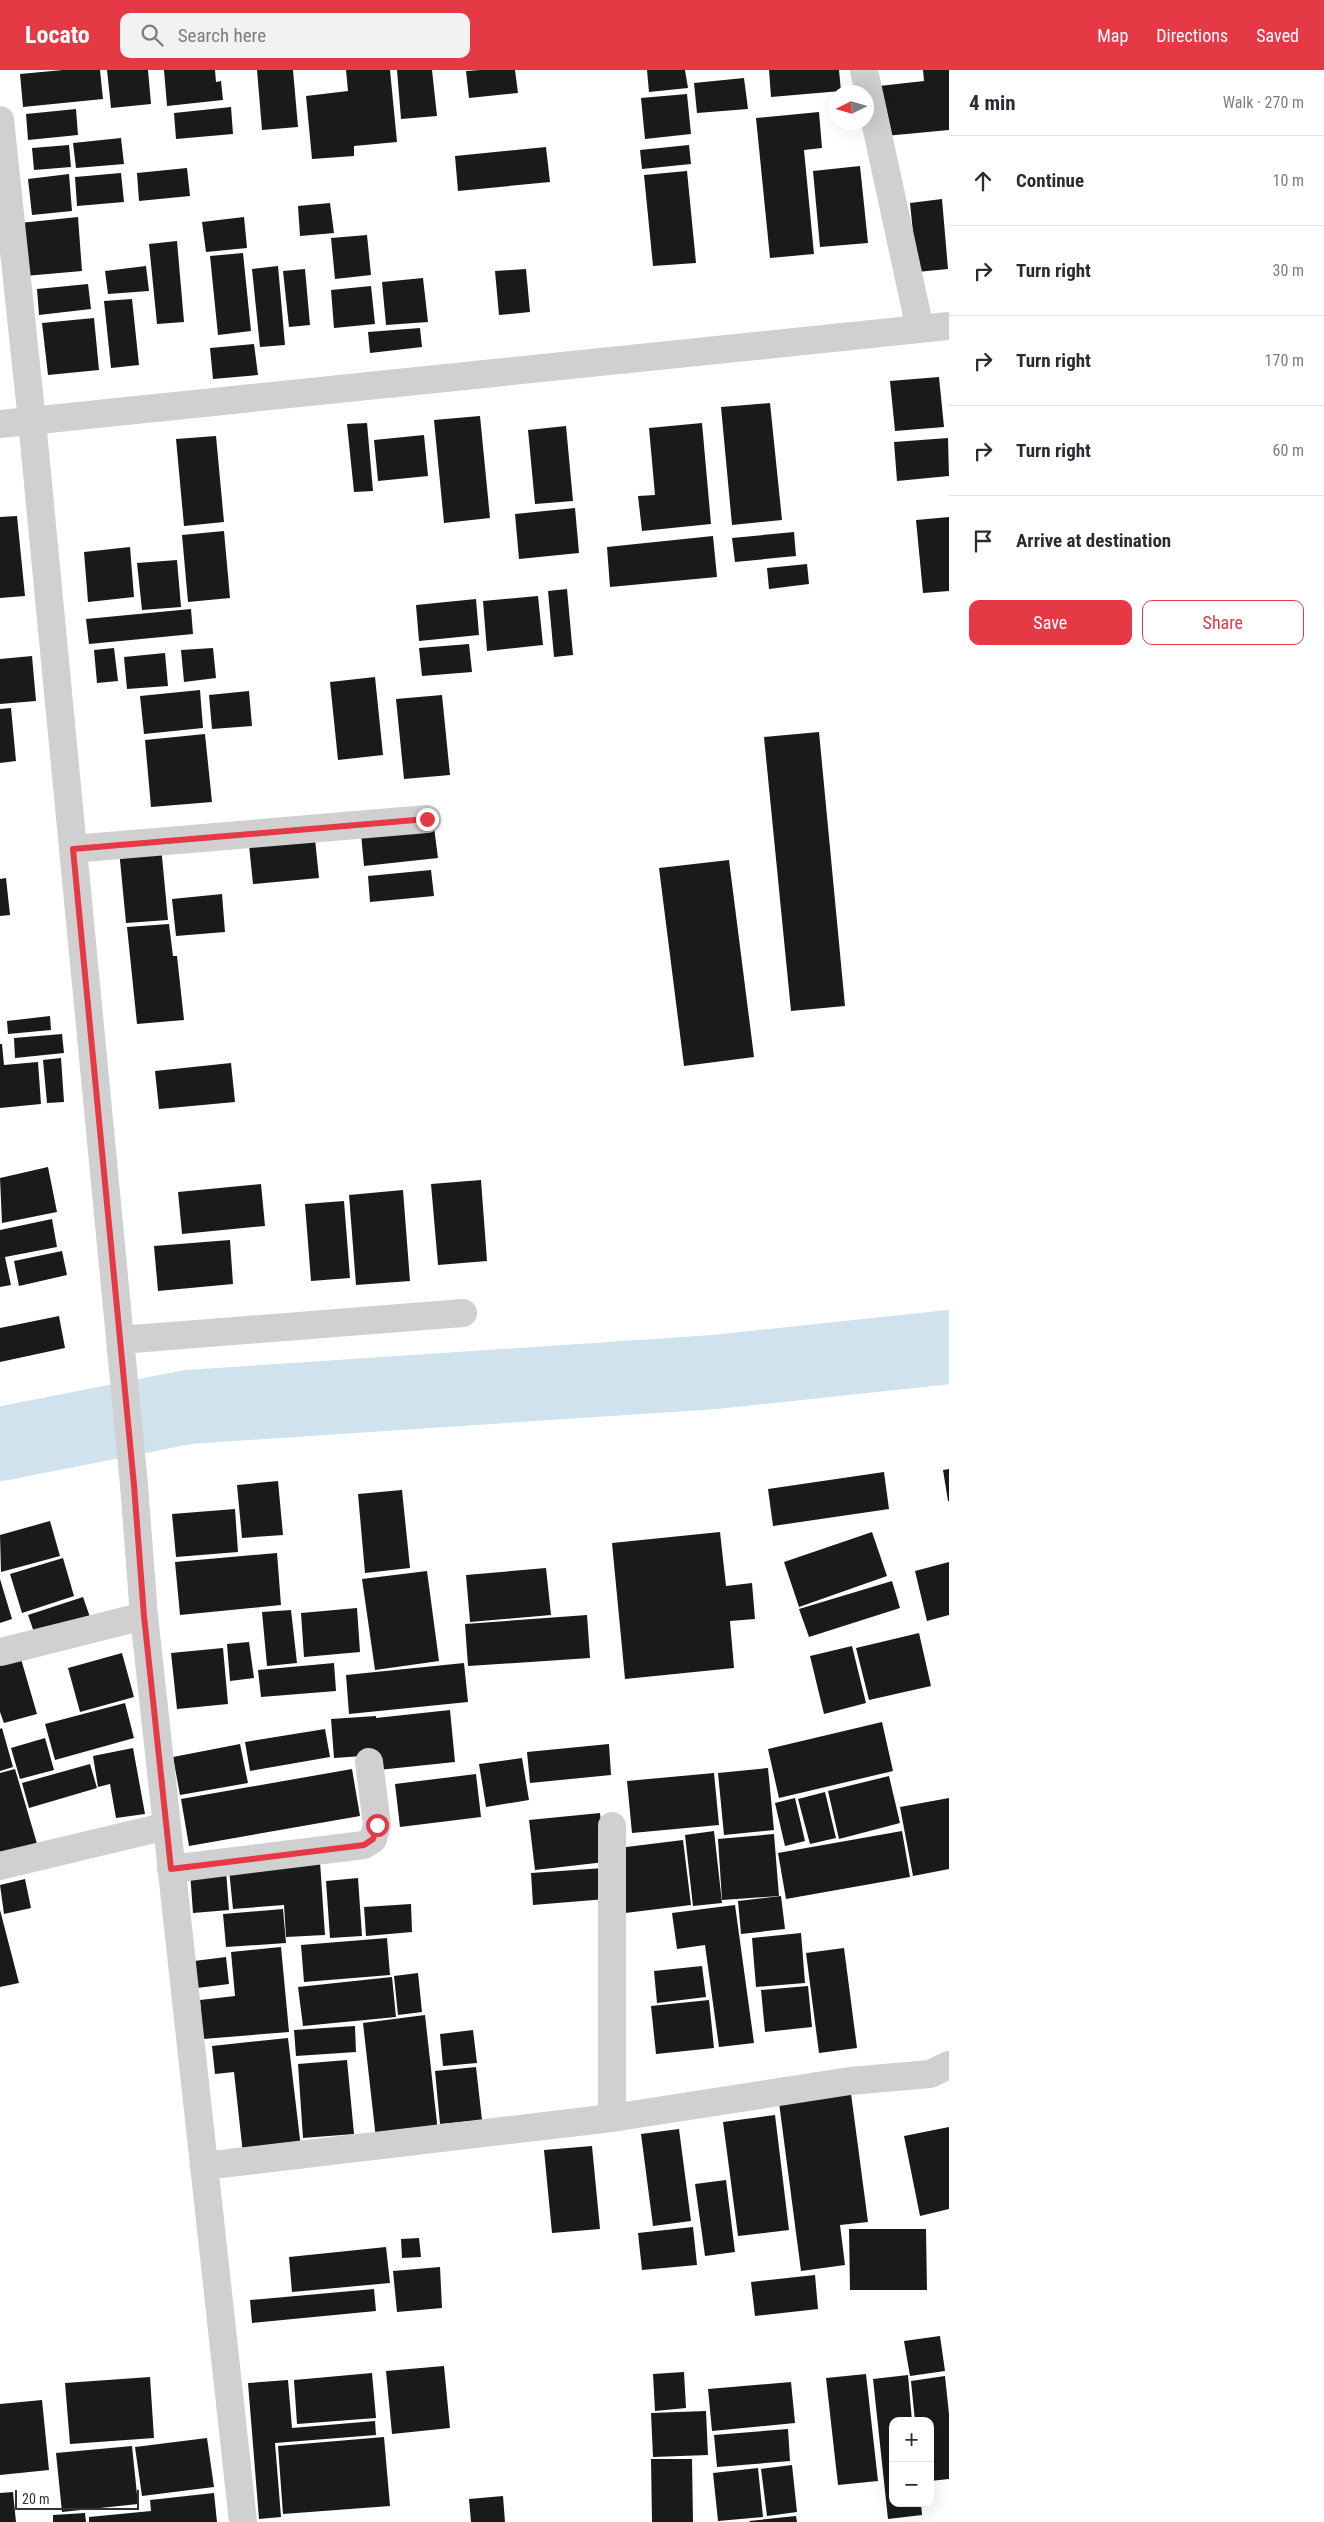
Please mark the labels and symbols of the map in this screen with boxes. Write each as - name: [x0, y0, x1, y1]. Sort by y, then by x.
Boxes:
- north arrow: [829, 85, 874, 130]
- route end: [416, 808, 439, 831]
- route start: [366, 1814, 389, 1837]
- scale bar: [15, 2487, 139, 2510]

